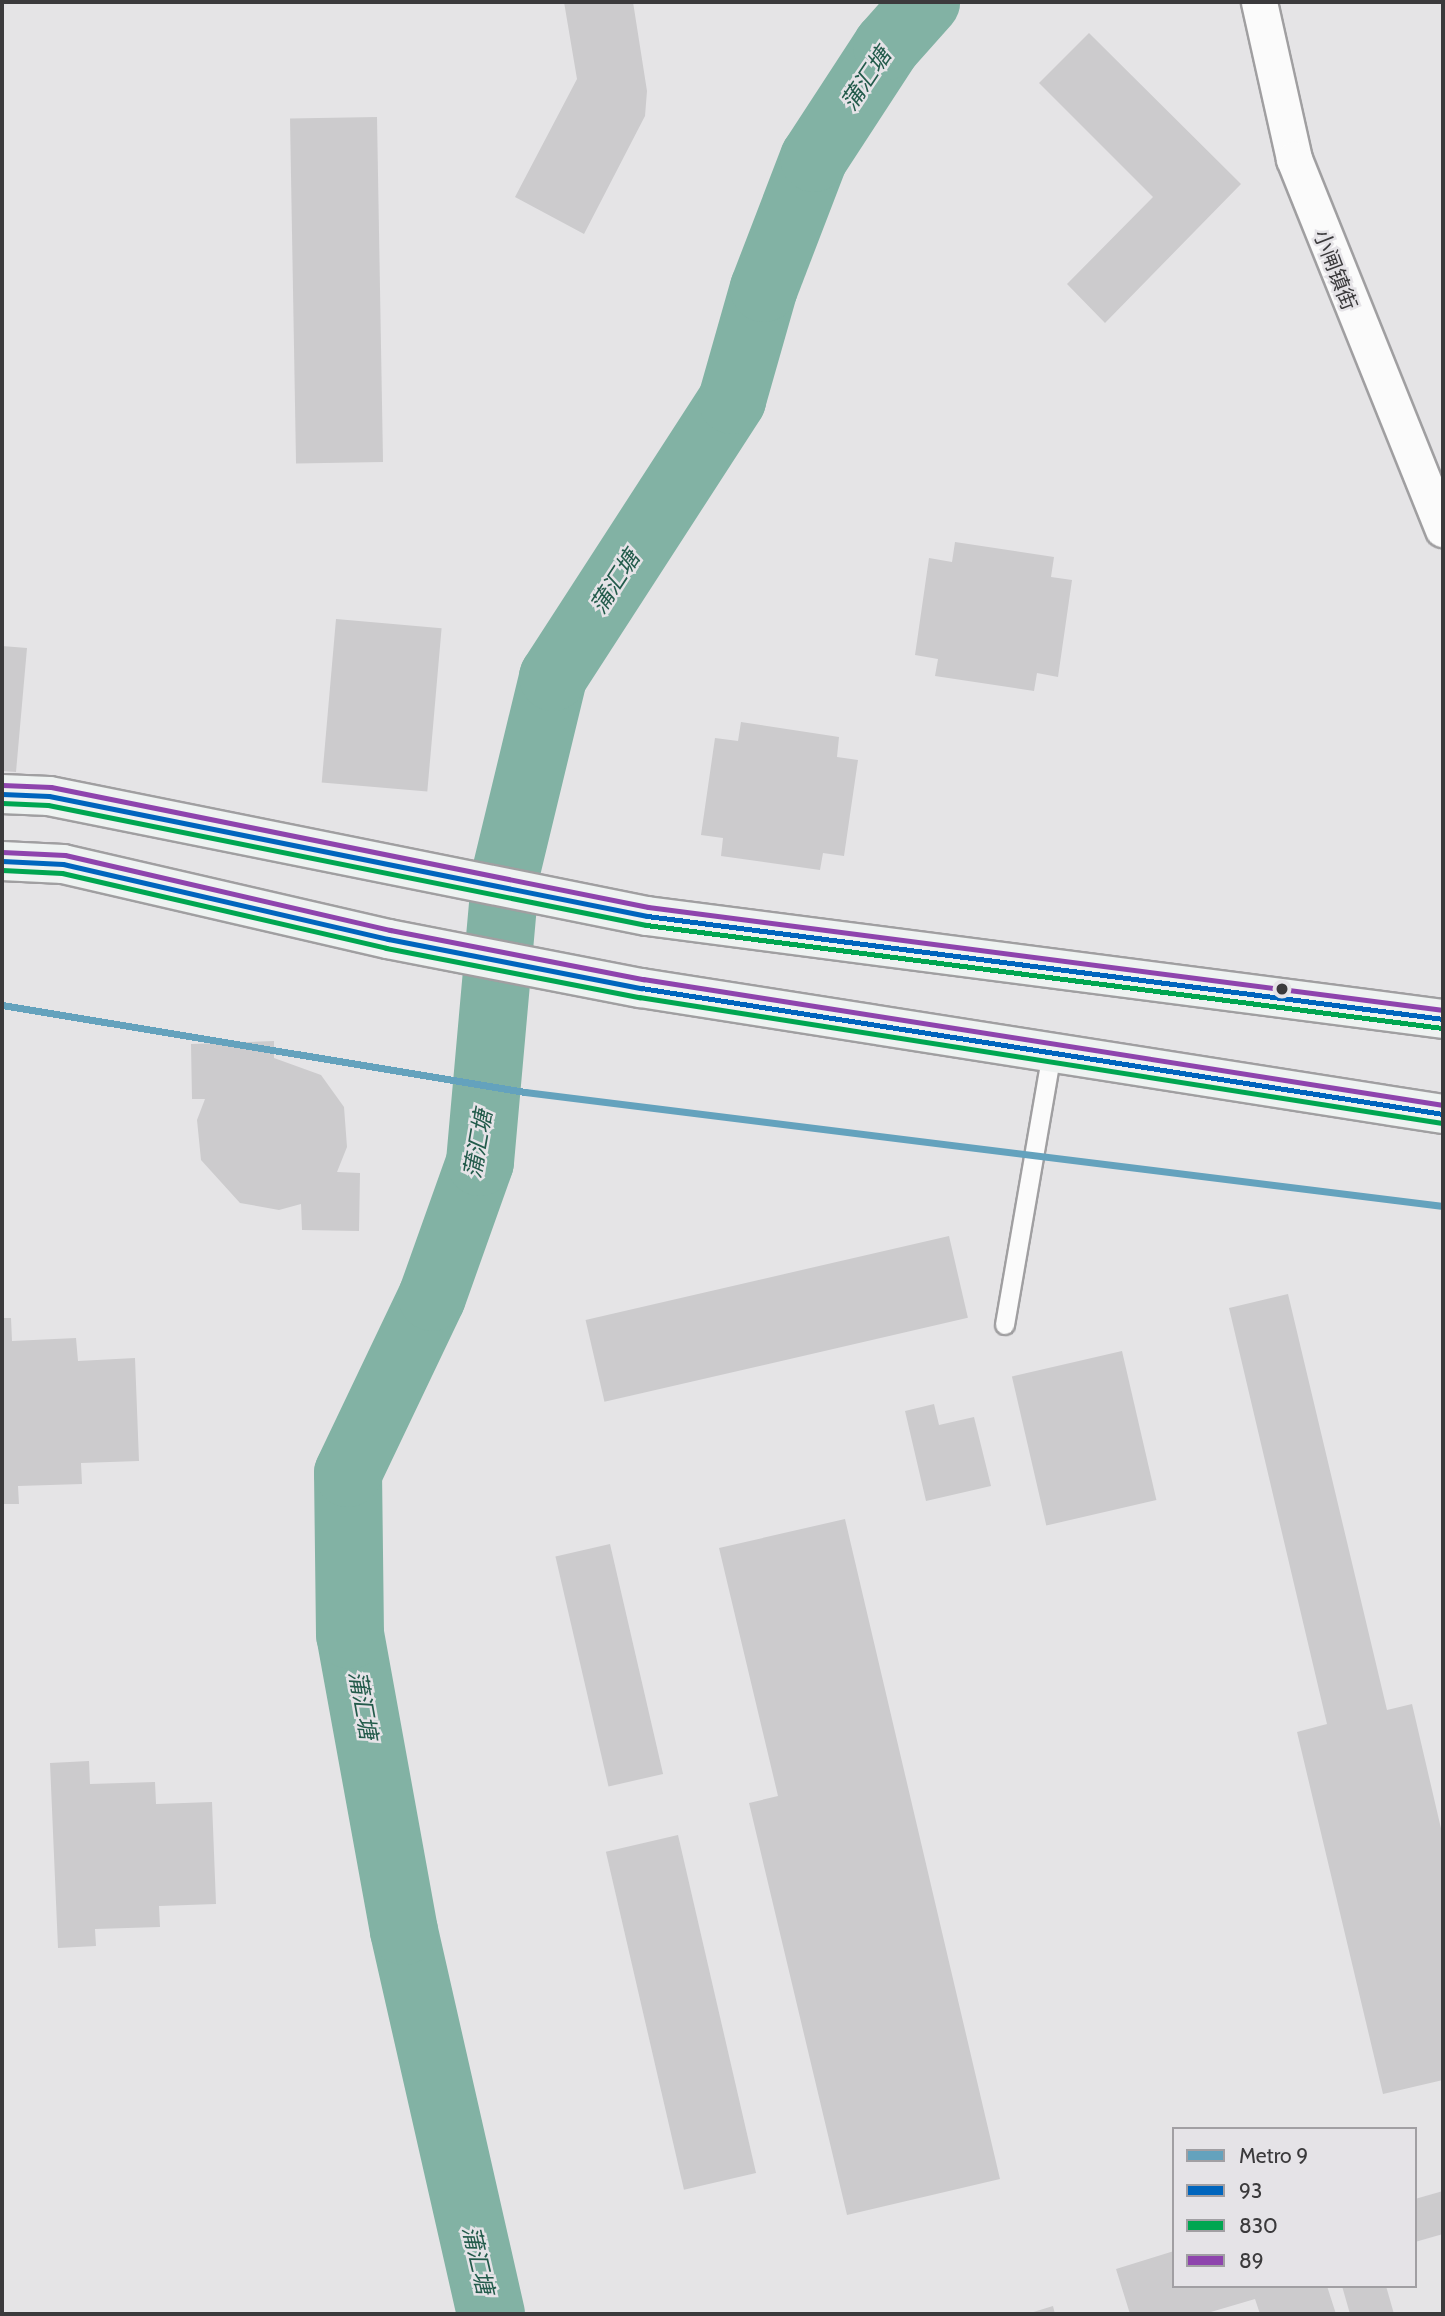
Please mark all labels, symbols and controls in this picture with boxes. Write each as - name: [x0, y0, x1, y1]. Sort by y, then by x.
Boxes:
- water label: 蒲汇塘: [835, 43, 897, 115]
- street label: 小闸镇街: [1308, 226, 1362, 314]
- water label: 蒲汇塘: [585, 546, 645, 618]
- unlabelled marker: [1275, 982, 1289, 996]
- water label: 蒲汇塘: [458, 1108, 498, 1180]
- water label: 蒲汇塘: [343, 1669, 383, 1741]
- legend: [1172, 2127, 1417, 2288]
- text: Metro 9: [1239, 2143, 1308, 2168]
- text: 93: [1239, 2178, 1262, 2203]
- text: 830: [1239, 2213, 1278, 2238]
- water label: 蒲汇塘: [457, 2223, 499, 2297]
- text: 89: [1239, 2248, 1264, 2273]

